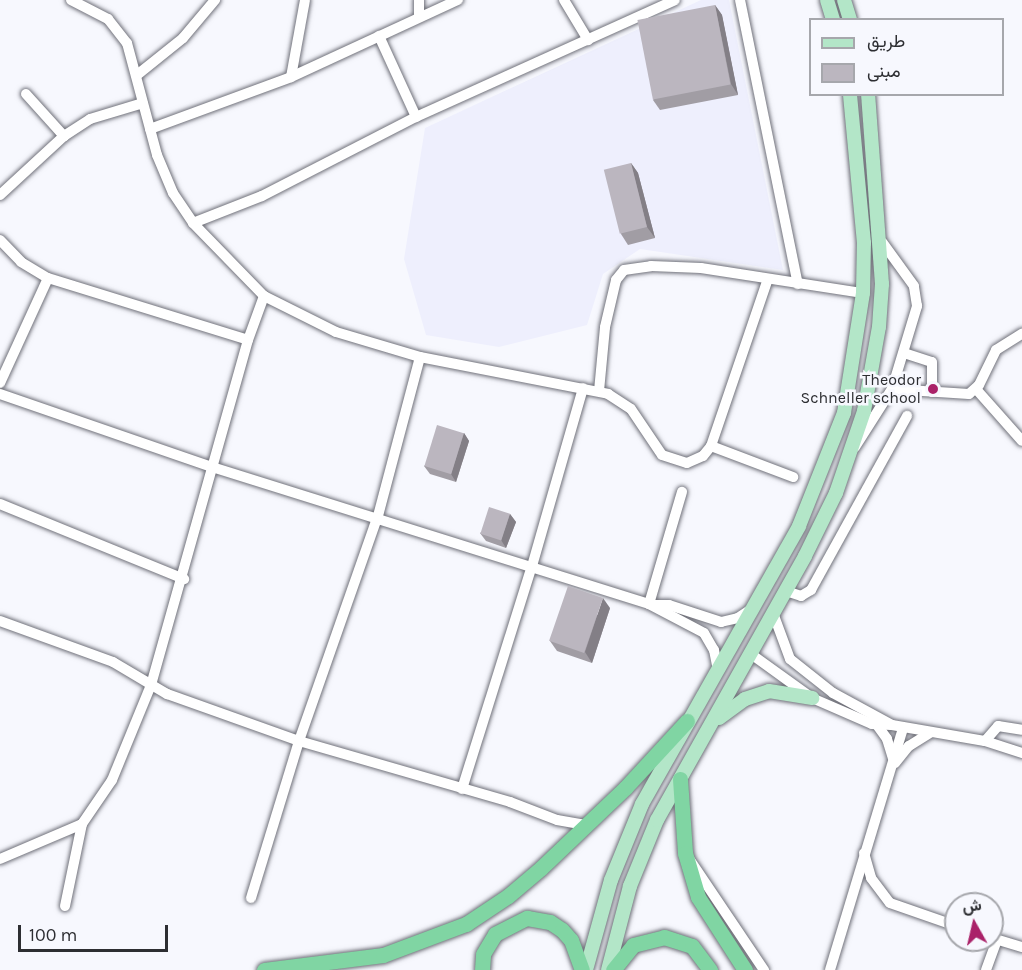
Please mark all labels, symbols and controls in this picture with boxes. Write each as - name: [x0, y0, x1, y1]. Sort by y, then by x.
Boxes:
- legend: [809, 18, 1004, 96]
- text: طريق: [867, 30, 905, 52]
- text: مبنى: [867, 60, 901, 82]
- place label: Theodor Schneller school: [800, 370, 921, 408]
- marker: Theodor Schneller school: [926, 382, 940, 396]
- north arrow: [944, 892, 1004, 952]
- text: ش: [961, 895, 983, 916]
- scale bar: [21, 913, 171, 951]
- text: 100 m: [29, 924, 77, 946]

